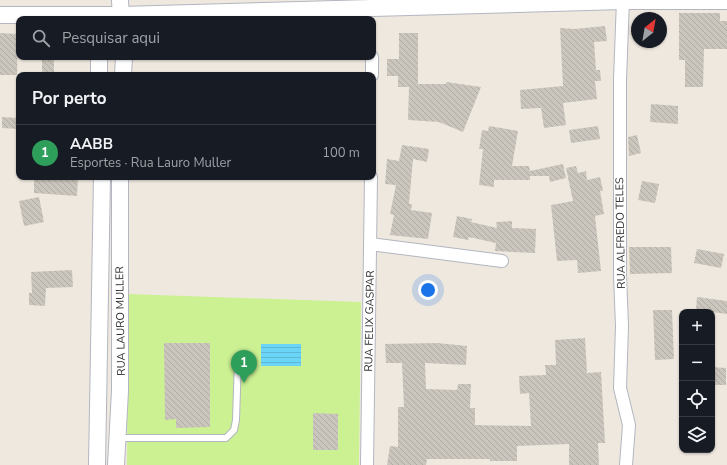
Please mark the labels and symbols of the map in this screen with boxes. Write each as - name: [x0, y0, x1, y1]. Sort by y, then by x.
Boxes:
- north arrow: [631, 12, 667, 48]
- street label: RUA ALFREDO TELES: [612, 177, 629, 289]
- street label: RUA LAURO MULLER: [112, 265, 129, 376]
- street label: RUA FELIX GASPAR: [361, 269, 378, 372]
- your location: [418, 280, 438, 300]
- pin: 1: [231, 350, 257, 383]

